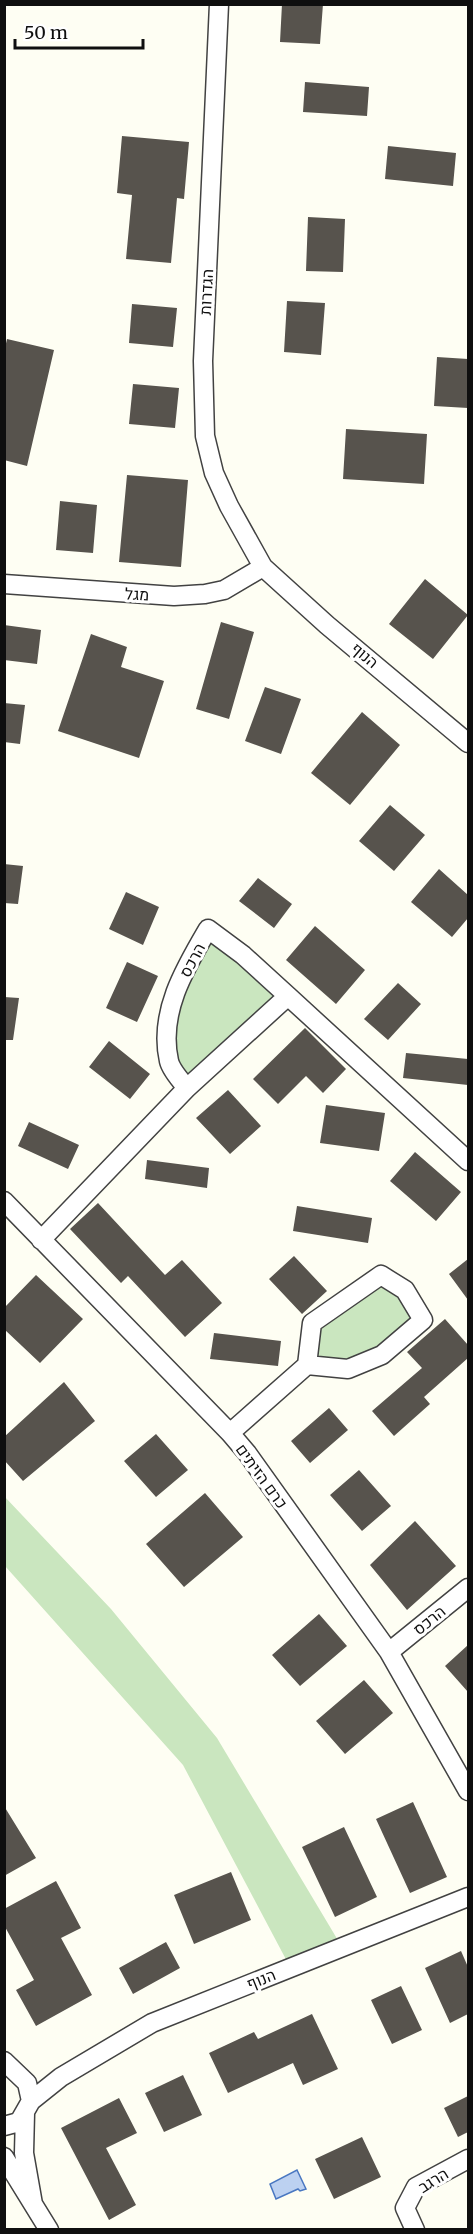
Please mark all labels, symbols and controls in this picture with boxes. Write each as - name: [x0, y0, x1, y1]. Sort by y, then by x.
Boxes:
- scale bar: [15, 12, 142, 50]
- text: 50 m: [24, 21, 68, 44]
- street label: הגדרות: [195, 268, 217, 316]
- street label: מגל: [124, 583, 150, 605]
- street label: הנוף: [347, 638, 383, 672]
- street label: הרכס: [175, 939, 209, 981]
- street label: כרם הזיתים: [232, 1440, 292, 1512]
- street label: הרכס: [409, 1601, 449, 1639]
- street label: הנוף: [244, 1964, 278, 1994]
- street label: הרגב: [414, 2163, 452, 2197]

